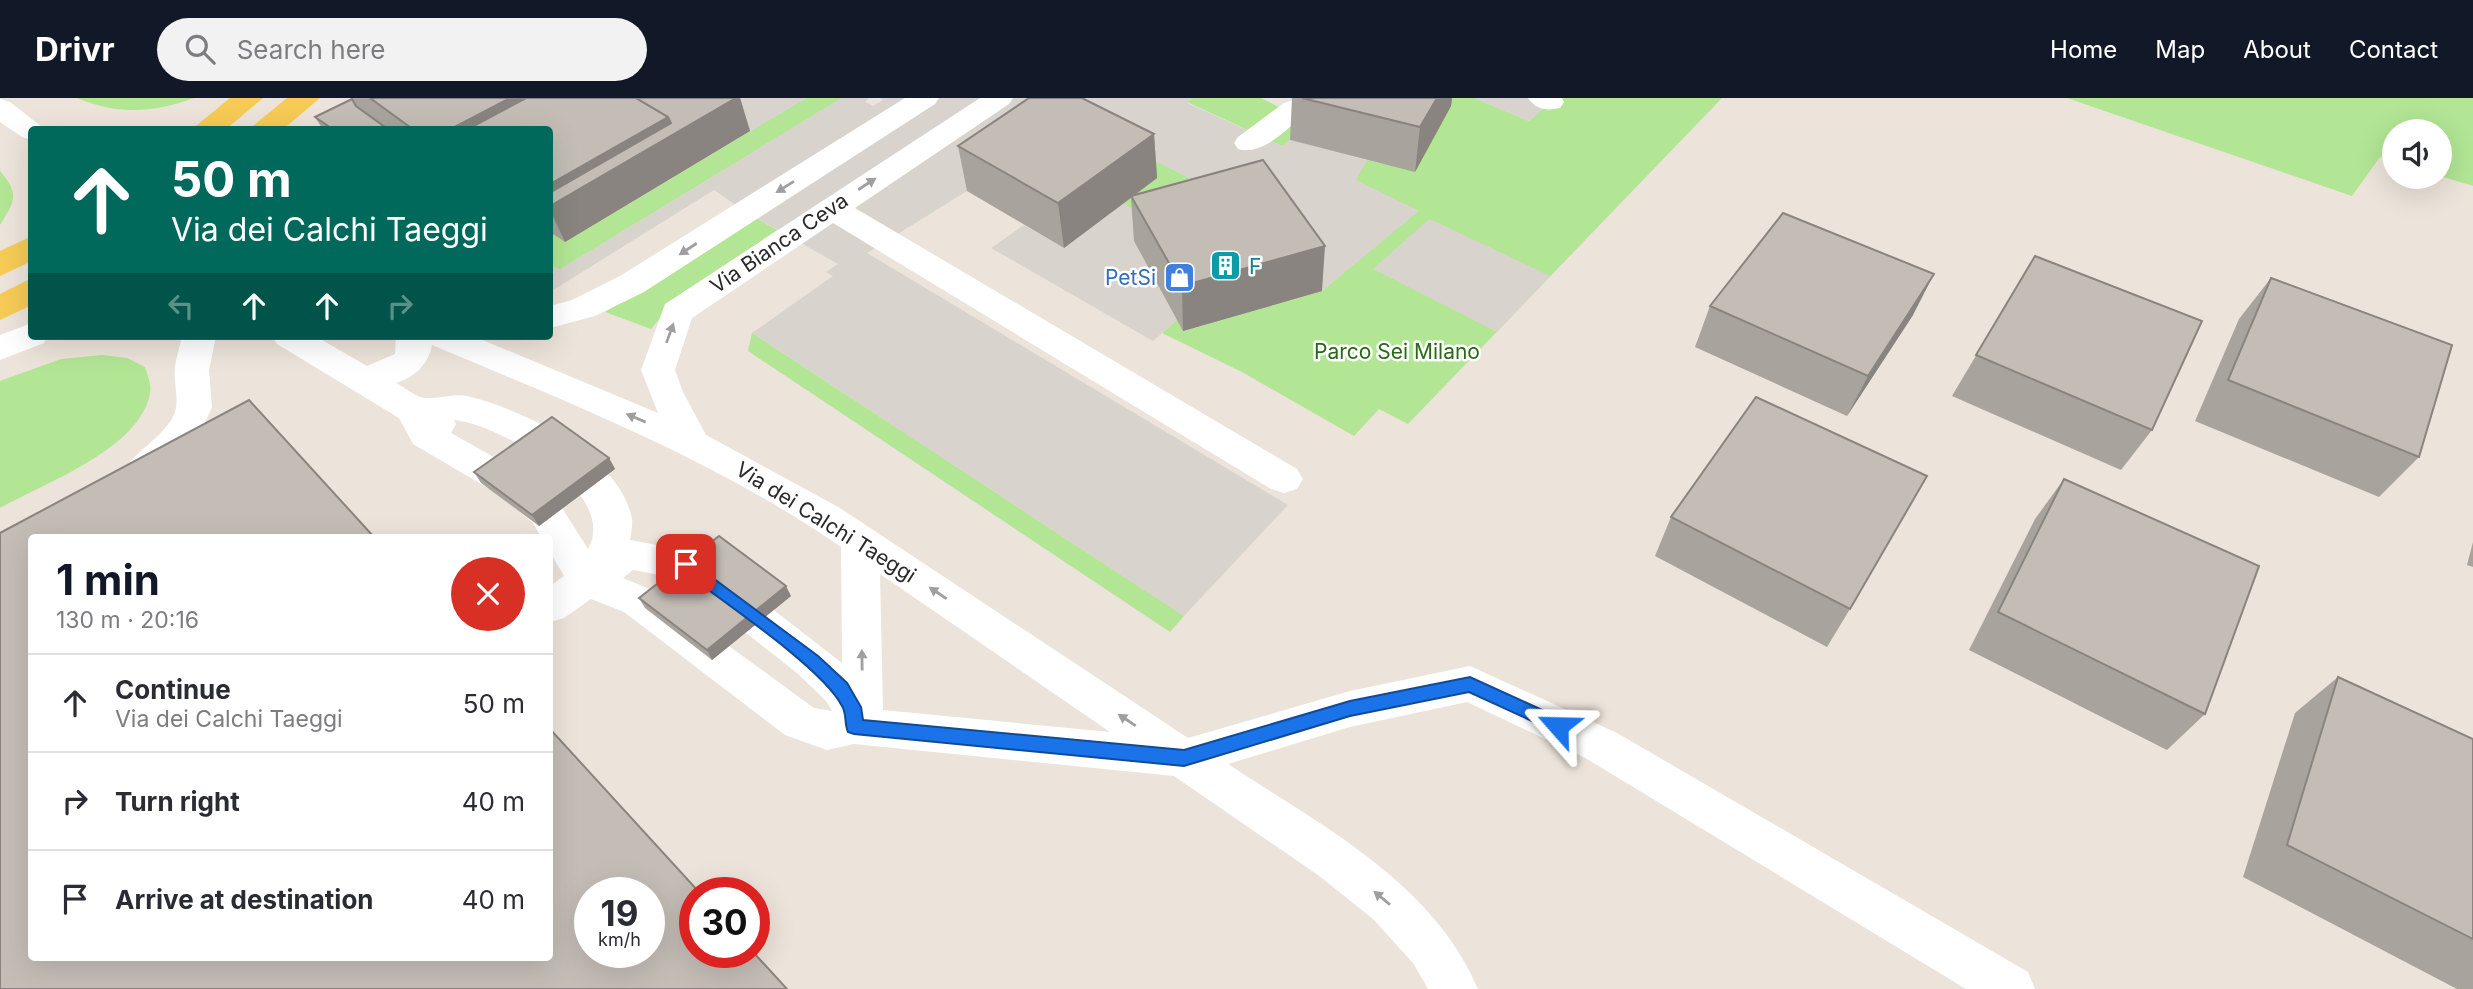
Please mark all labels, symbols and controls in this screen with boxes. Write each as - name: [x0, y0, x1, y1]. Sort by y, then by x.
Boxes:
- search box: [157, 18, 647, 81]
- text: Drivr: [35, 29, 115, 69]
- icon: search: [181, 30, 219, 68]
- text: Search here: [237, 34, 385, 65]
- text: Home: [2050, 35, 2117, 64]
- text: Map: [2155, 35, 2205, 64]
- text: About: [2243, 35, 2311, 64]
- text: Contact: [2349, 35, 2438, 64]
- map controls: [2382, 119, 2452, 189]
- button: sound: [2382, 119, 2452, 189]
- text: 50 m: [171, 150, 292, 209]
- icon: ahead: [56, 154, 147, 245]
- one-way arrow: [857, 178, 877, 191]
- one-way arrow: [775, 181, 794, 194]
- street label: Via Bianca Ceva: [705, 188, 853, 298]
- text: Via dei Calchi Taeggi: [171, 210, 488, 249]
- one-way arrow: [678, 242, 698, 255]
- building icon: F: [1209, 249, 1243, 283]
- place label: F: [1249, 254, 1261, 279]
- shop icon: PetSi: [1162, 260, 1196, 294]
- place label: PetSi: [1105, 265, 1156, 290]
- icon: left: [162, 287, 200, 325]
- icon: ahead: [235, 287, 273, 325]
- icon: ahead: [308, 287, 346, 325]
- icon: right: [381, 287, 419, 325]
- one-way arrow: [665, 323, 676, 344]
- park label: Parco Sei Milano: [1314, 339, 1480, 364]
- one-way arrow: [626, 412, 647, 423]
- street label: Via dei Calchi Taeggi: [731, 456, 921, 588]
- pin: [656, 534, 716, 594]
- icon: arrive: [667, 545, 705, 583]
- text: 1 min: [56, 554, 160, 605]
- button: close: [451, 557, 525, 631]
- one-way arrow: [929, 586, 947, 600]
- text: 130 m · 20:16: [56, 606, 199, 634]
- one-way arrow: [856, 649, 868, 671]
- text: Continue: [115, 674, 231, 705]
- icon: ahead: [56, 684, 94, 722]
- text: 50 m: [463, 688, 525, 719]
- position arrow: [1521, 689, 1595, 763]
- text: Via dei Calchi Taeggi: [115, 705, 343, 733]
- one-way arrow: [1118, 713, 1136, 727]
- icon: right: [56, 782, 94, 820]
- text: Turn right: [115, 786, 240, 817]
- text: 40 m: [462, 786, 525, 817]
- speed limit sign: 30: [679, 877, 770, 968]
- icon: arrive: [56, 880, 94, 918]
- text: Arrive at destination: [115, 884, 374, 915]
- text: 40 m: [462, 884, 525, 915]
- one-way arrow: [1374, 891, 1392, 906]
- text: 19: [601, 892, 638, 934]
- text: km/h: [598, 929, 641, 950]

